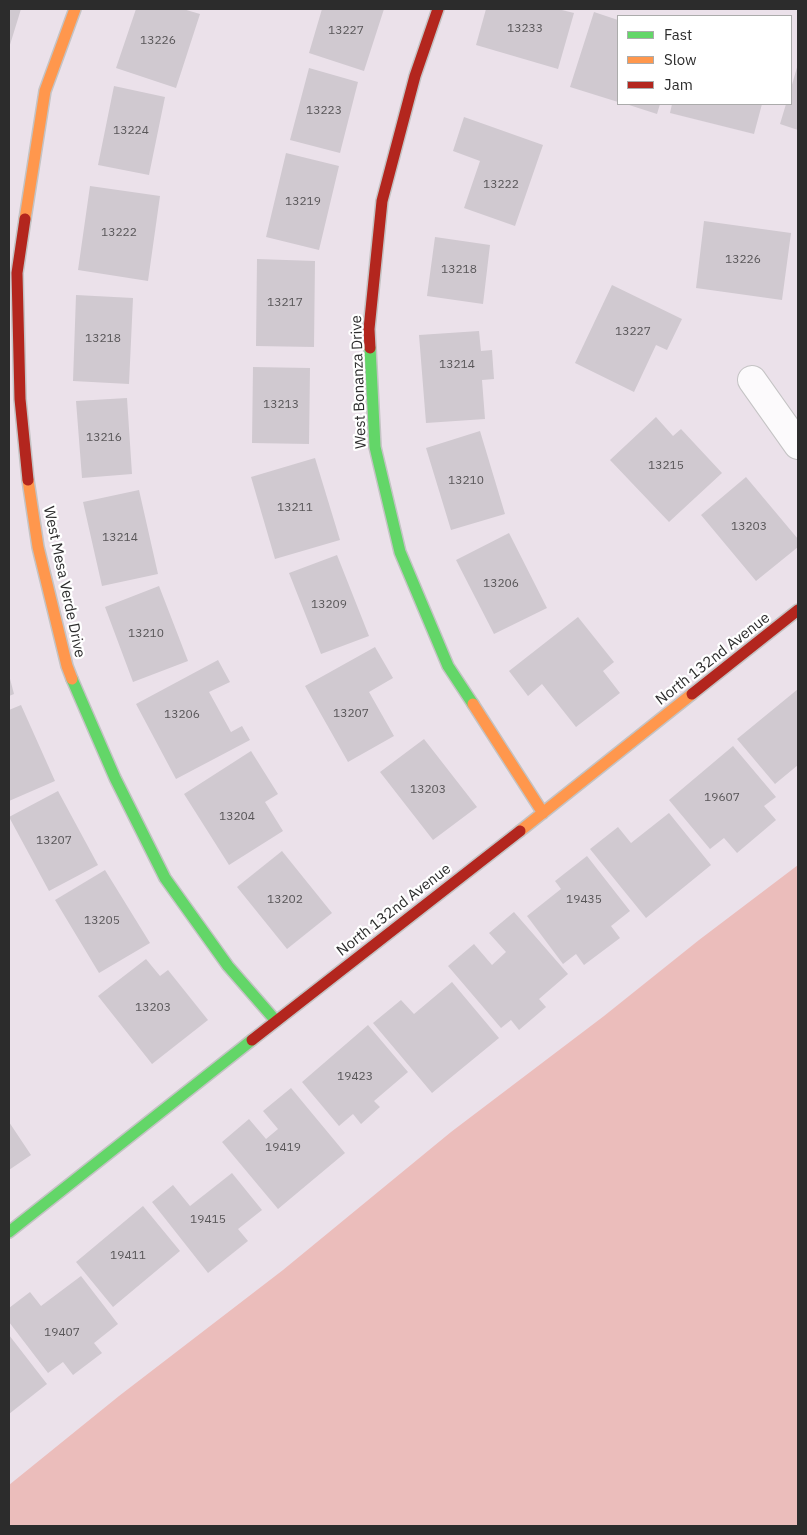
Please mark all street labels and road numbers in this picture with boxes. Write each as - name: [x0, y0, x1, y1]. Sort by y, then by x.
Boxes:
- street label: West Bonanza Drive: [348, 315, 370, 449]
- street label: West Mesa Verde Drive: [39, 505, 89, 659]
- street label: North 132nd Avenue: [652, 609, 774, 709]
- street label: North 132nd Avenue: [333, 860, 455, 960]

